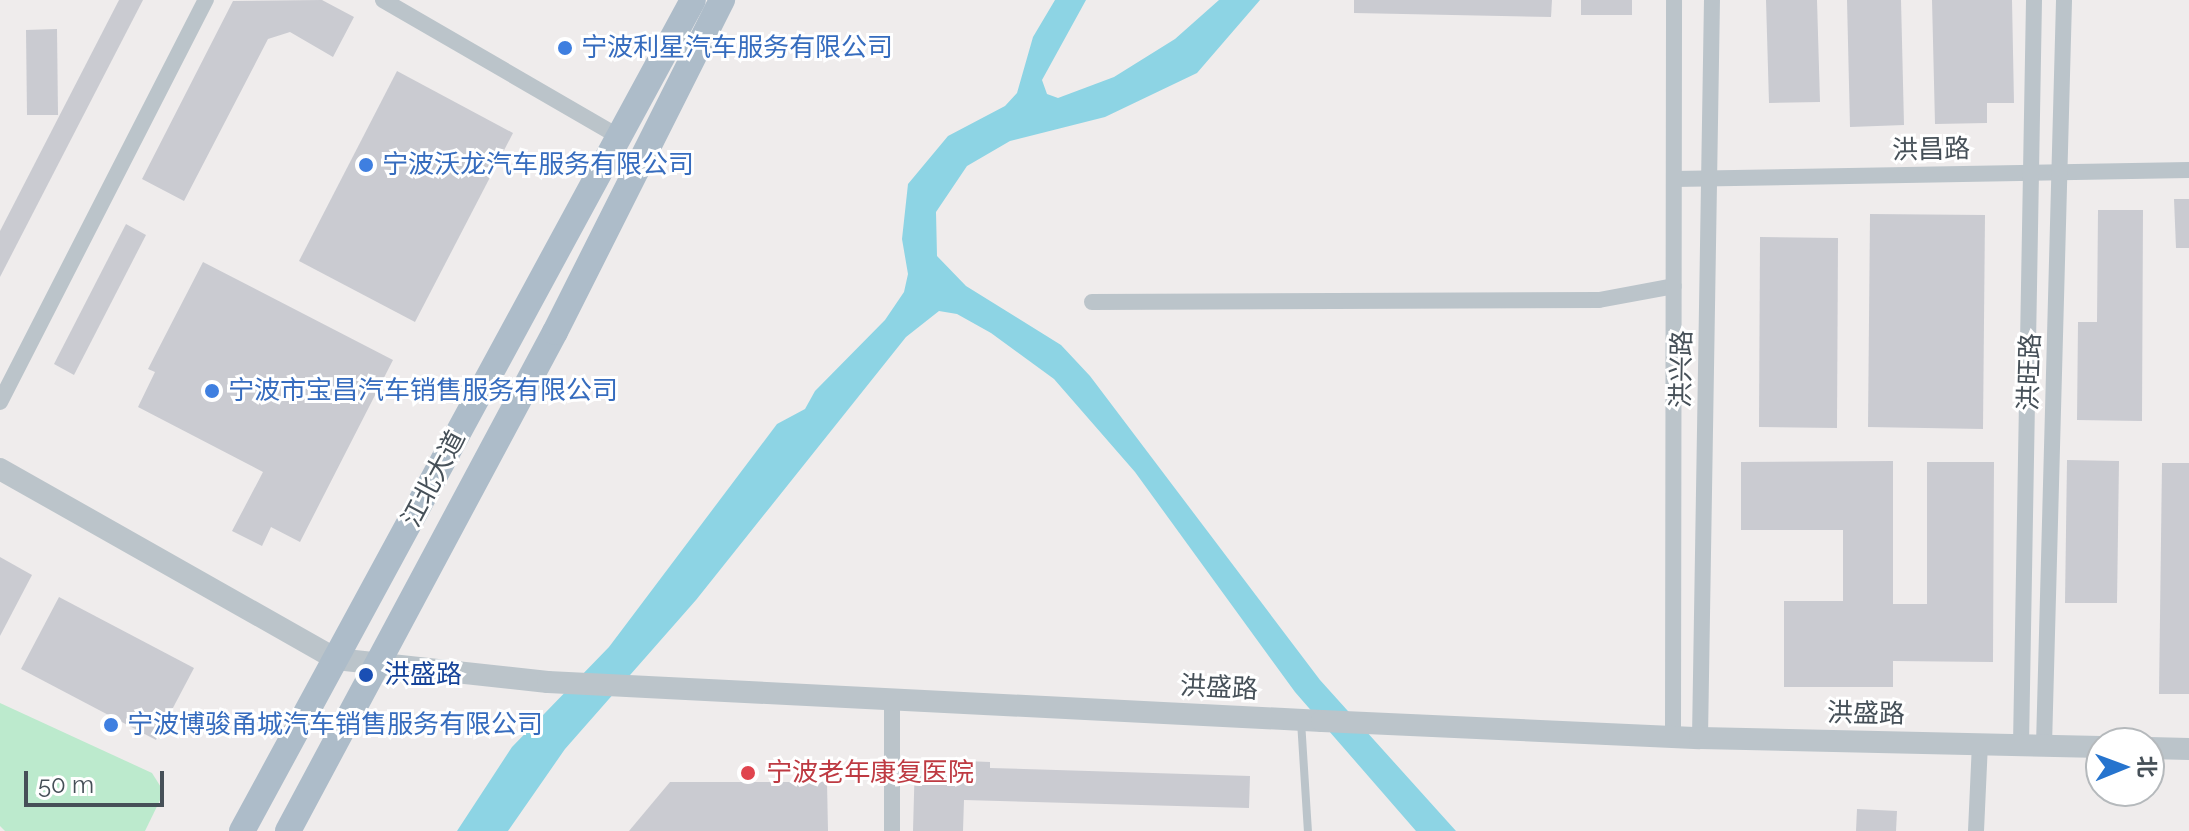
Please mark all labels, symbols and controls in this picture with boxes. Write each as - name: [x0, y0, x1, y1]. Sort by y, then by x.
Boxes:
- place label: 宁波利星汽车服务有限公司: [581, 32, 893, 64]
- marker: 宁波利星汽车服务有限公司: [556, 39, 574, 57]
- street label: 洪昌路: [1892, 134, 1970, 166]
- place label: 宁波沃龙汽车服务有限公司: [382, 149, 694, 181]
- marker: 宁波沃龙汽车服务有限公司: [357, 156, 375, 174]
- street label: 洪兴路: [1666, 330, 1698, 408]
- street label: 洪旺路: [2013, 332, 2047, 412]
- place label: 宁波市宝昌汽车销售服务有限公司: [228, 375, 618, 407]
- marker: 宁波市宝昌汽车销售服务有限公司: [203, 382, 221, 400]
- street label: 江北大道: [396, 426, 472, 532]
- place label: 洪盛路: [384, 659, 462, 691]
- marker: 洪盛路: [355, 664, 377, 686]
- street label: 洪盛路: [1179, 670, 1259, 706]
- street label: 洪盛路: [1827, 698, 1905, 730]
- place label: 宁波博骏甬城汽车销售服务有限公司: [127, 709, 543, 741]
- marker: 宁波博骏甬城汽车销售服务有限公司: [102, 716, 120, 734]
- north arrow: [2085, 727, 2165, 807]
- scale bar: [28, 755, 168, 805]
- text: 北: [2134, 755, 2160, 778]
- place label: 宁波老年康复医院: [766, 757, 974, 789]
- marker: 宁波老年康复医院: [737, 762, 759, 784]
- text: 50 m: [38, 770, 94, 799]

